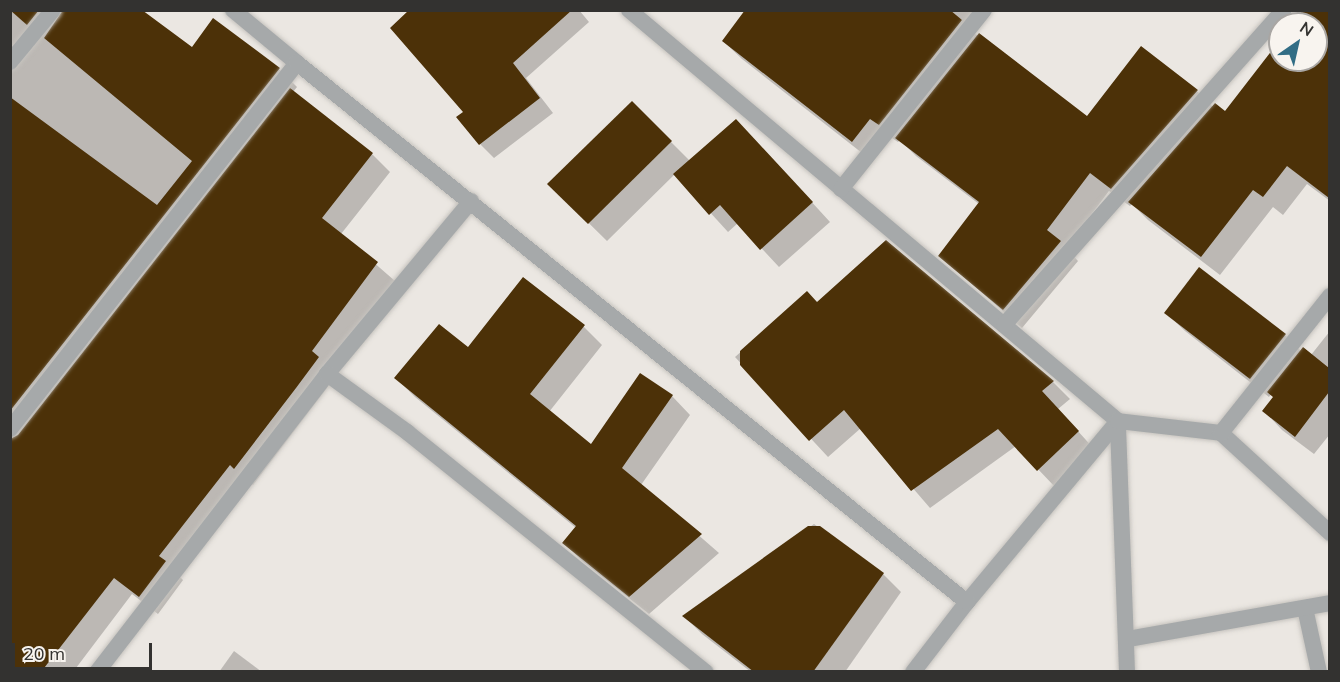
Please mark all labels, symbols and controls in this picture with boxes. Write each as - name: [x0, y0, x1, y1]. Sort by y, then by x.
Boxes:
- north arrow: [1268, 12, 1328, 72]
- text: N: [1296, 17, 1318, 40]
- scale bar: [15, 631, 154, 669]
- text: 20 m: [23, 642, 65, 665]

